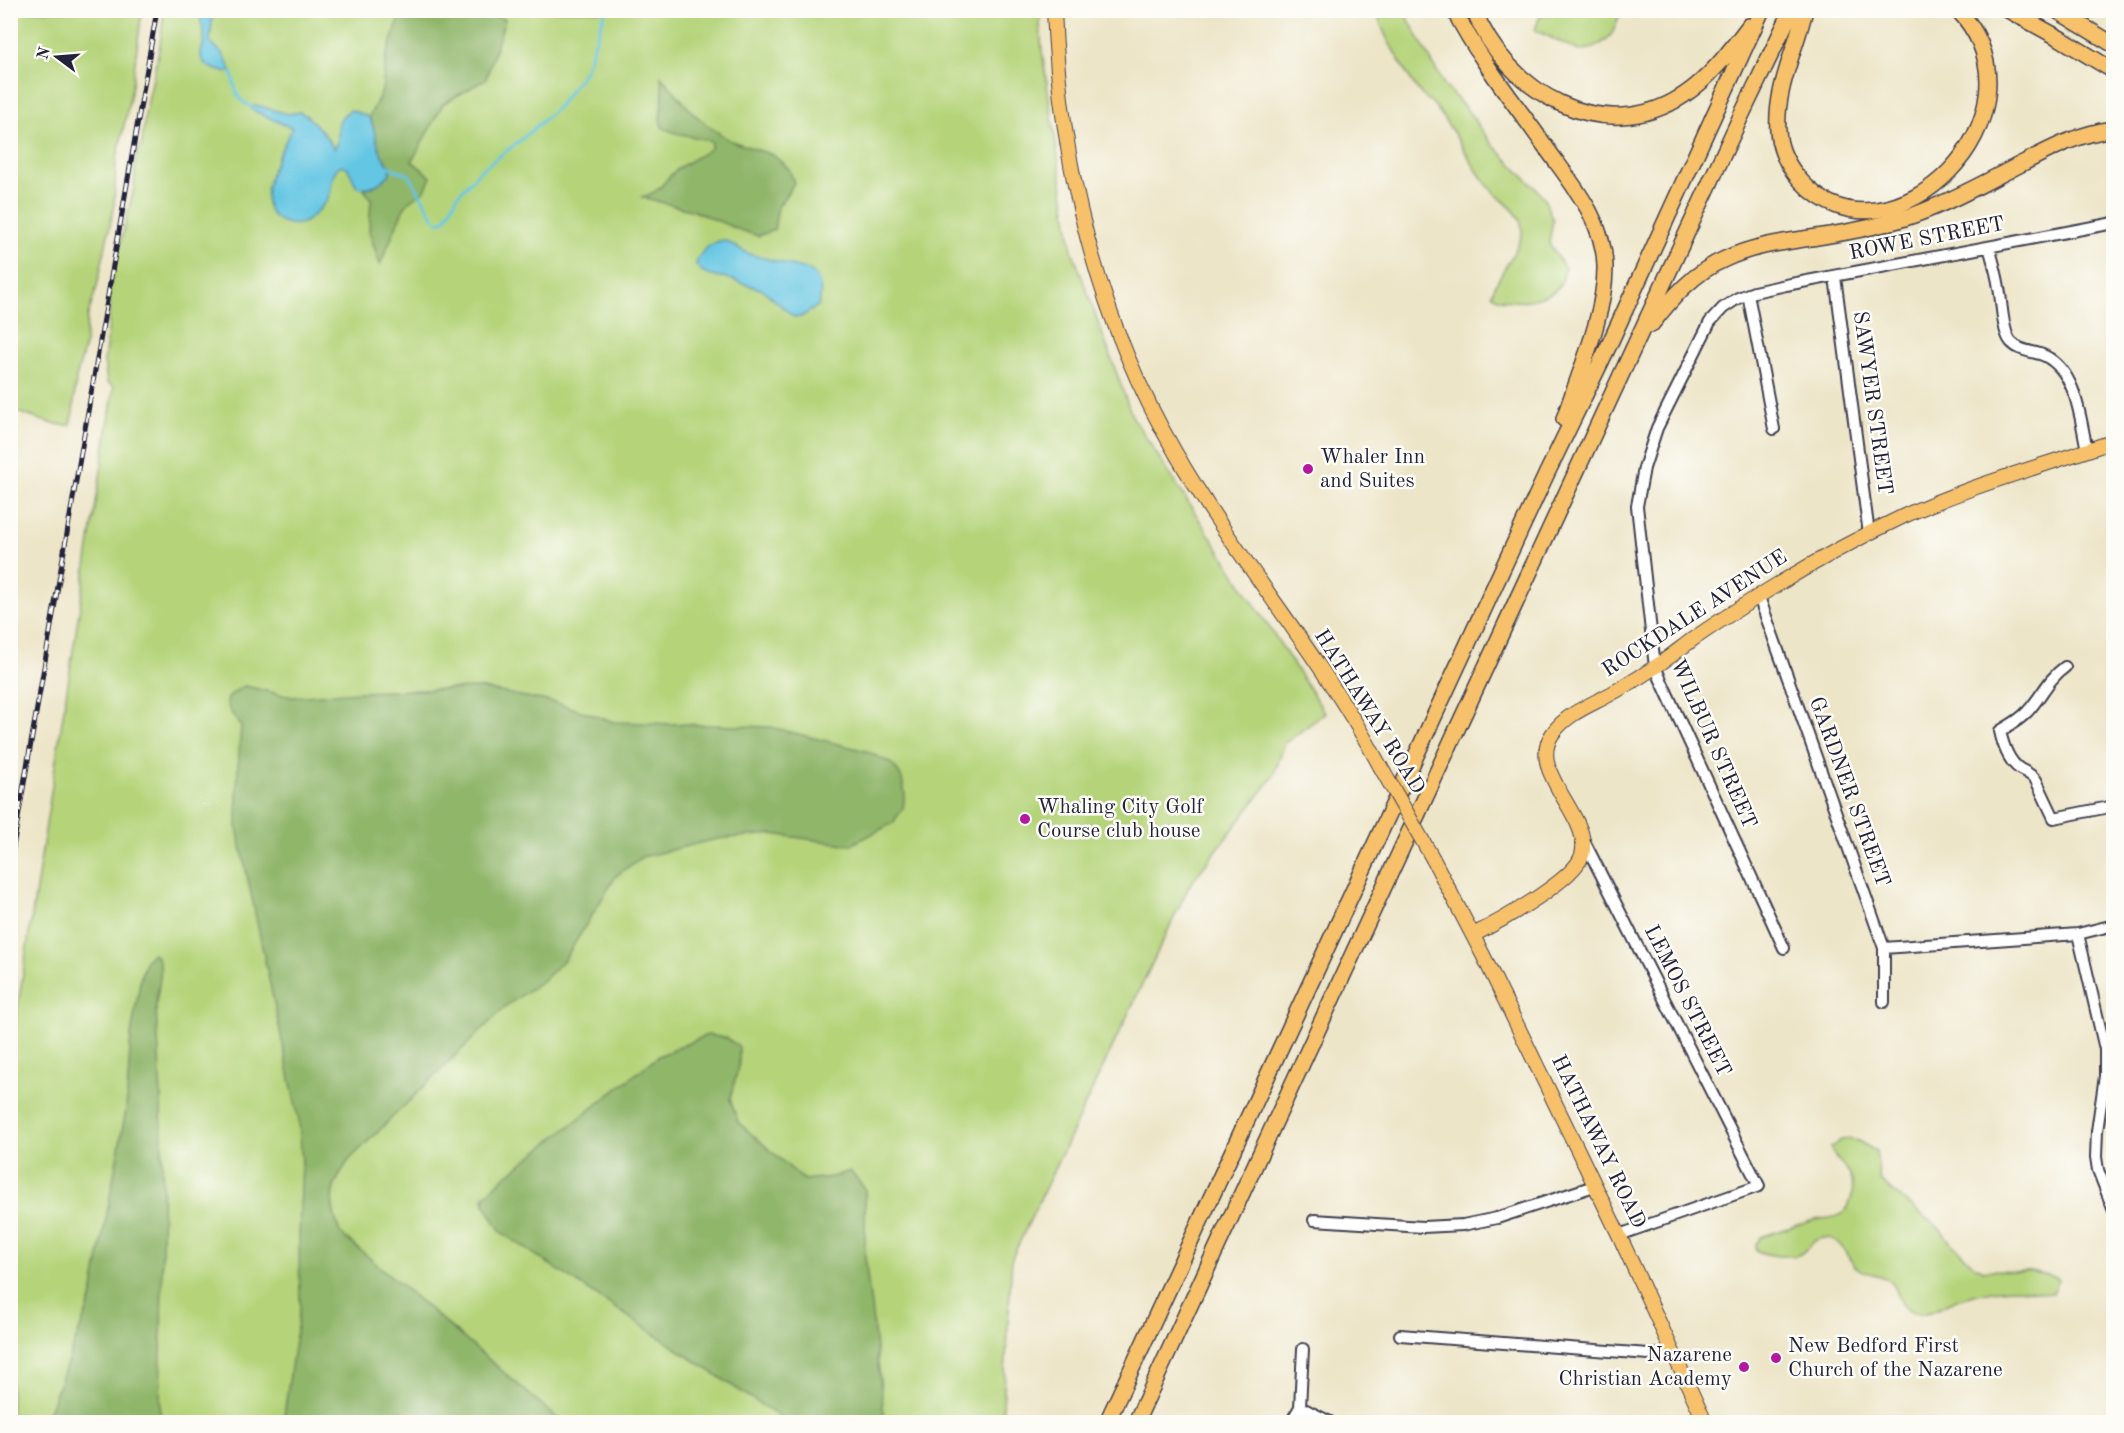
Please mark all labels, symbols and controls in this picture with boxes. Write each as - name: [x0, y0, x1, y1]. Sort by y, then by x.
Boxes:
- north arrow: [27, 27, 87, 87]
- text: N: [35, 45, 54, 62]
- street label: ROWE STREET: [1848, 214, 2006, 264]
- street label: SAWYER STREET: [1849, 310, 1895, 496]
- place label: Whaler Inn and Suites: [1320, 447, 1425, 492]
- marker: Whaler Inn and Suites: [1301, 462, 1315, 476]
- street label: ROCKDALE AVENUE: [1599, 546, 1791, 682]
- street label: HATHAWAY ROAD: [1310, 626, 1428, 798]
- street label: WILBUR STREET: [1666, 656, 1760, 832]
- street label: GARDNER STREET: [1805, 694, 1893, 890]
- place label: Whaling City Golf Course club house: [1037, 797, 1204, 842]
- marker: Whaling City Golf Course club house: [1018, 812, 1032, 826]
- street label: LEMOS STREET: [1640, 922, 1734, 1080]
- street label: HATHAWAY ROAD: [1547, 1052, 1649, 1232]
- place label: New Bedford First Church of the Nazarene: [1788, 1336, 2003, 1381]
- place label: Nazarene Christian Academy: [1558, 1345, 1732, 1390]
- marker: New Bedford First Church of the Nazarene: [1769, 1351, 1783, 1365]
- marker: Nazarene Christian Academy: [1737, 1360, 1751, 1374]

